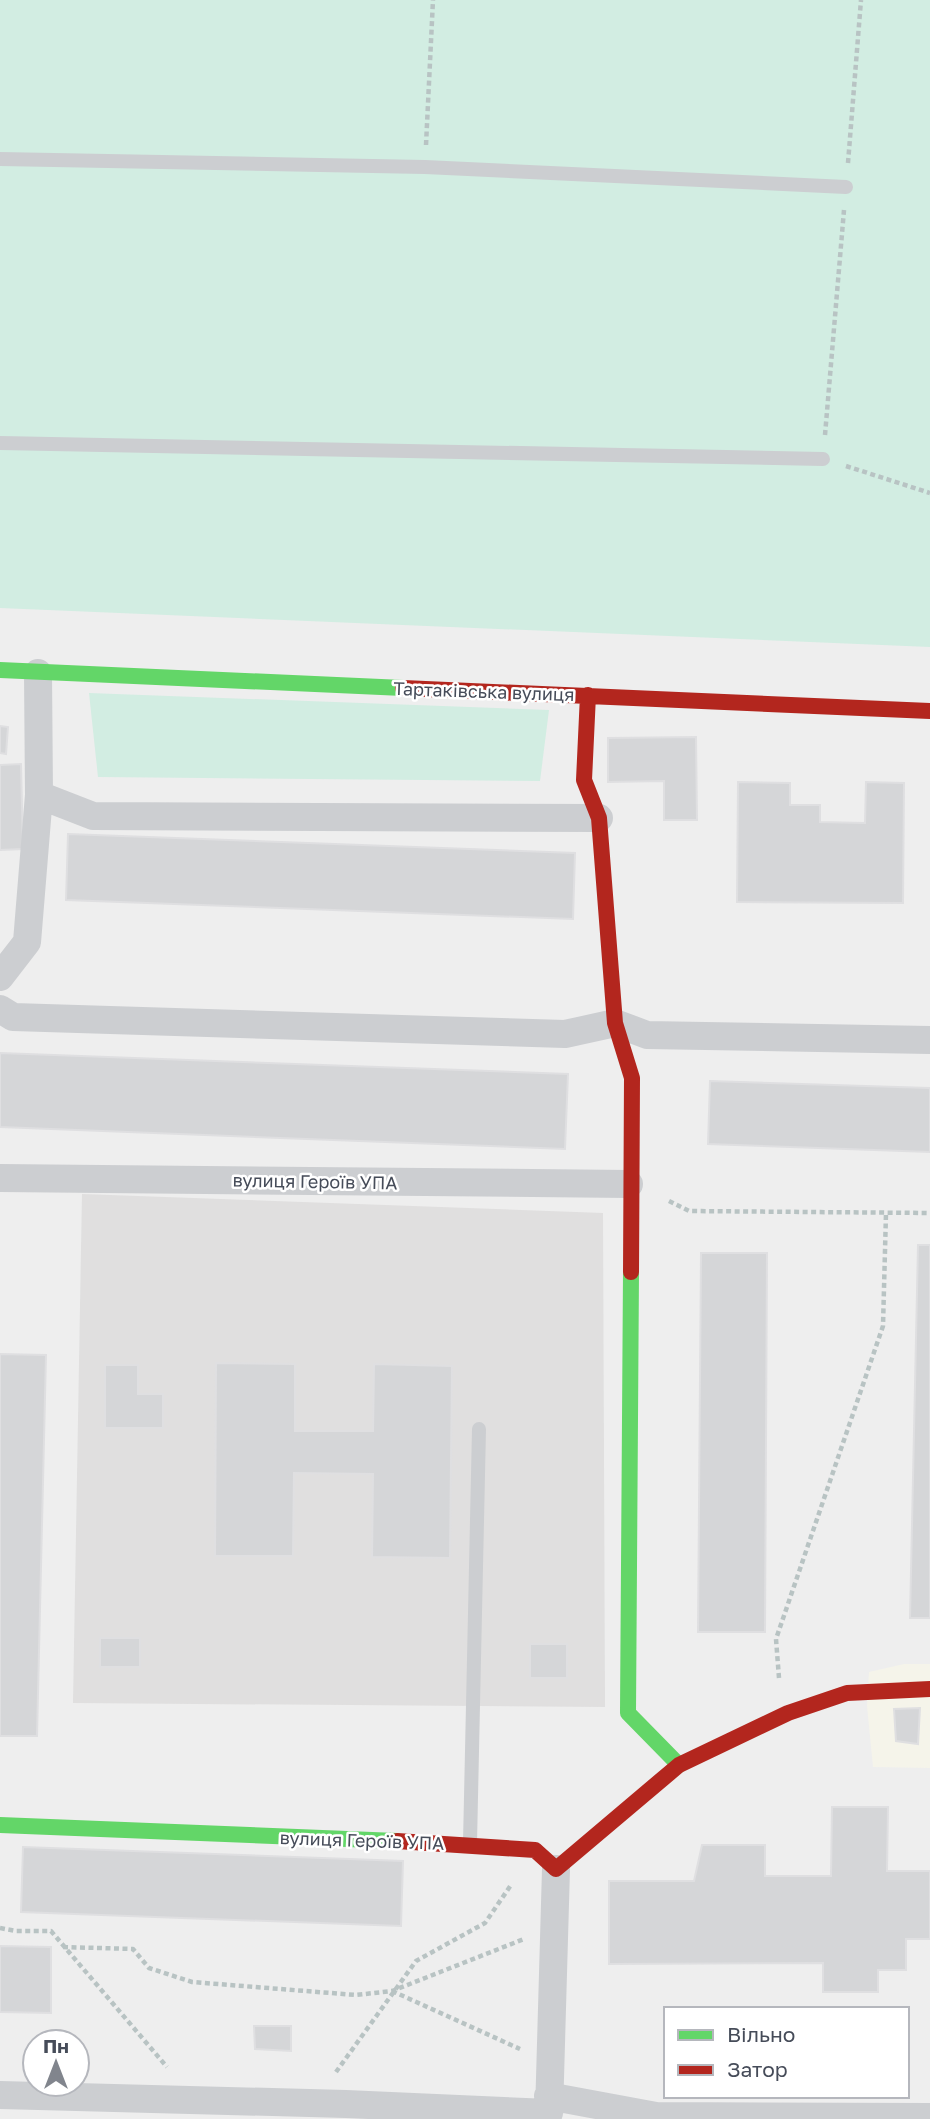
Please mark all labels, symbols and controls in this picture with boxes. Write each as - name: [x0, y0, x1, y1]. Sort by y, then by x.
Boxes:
- street label: Тартаківська вулиця: [393, 677, 575, 705]
- street label: вулиця Героїв УПА: [232, 1169, 398, 1193]
- street label: вулиця Героїв УПА: [279, 1826, 445, 1854]
- legend: [664, 2007, 909, 2098]
- text: Вільно: [727, 2021, 795, 2047]
- north arrow: [21, 2028, 91, 2098]
- text: Пн: [43, 2034, 69, 2057]
- text: Затор: [727, 2056, 788, 2082]

